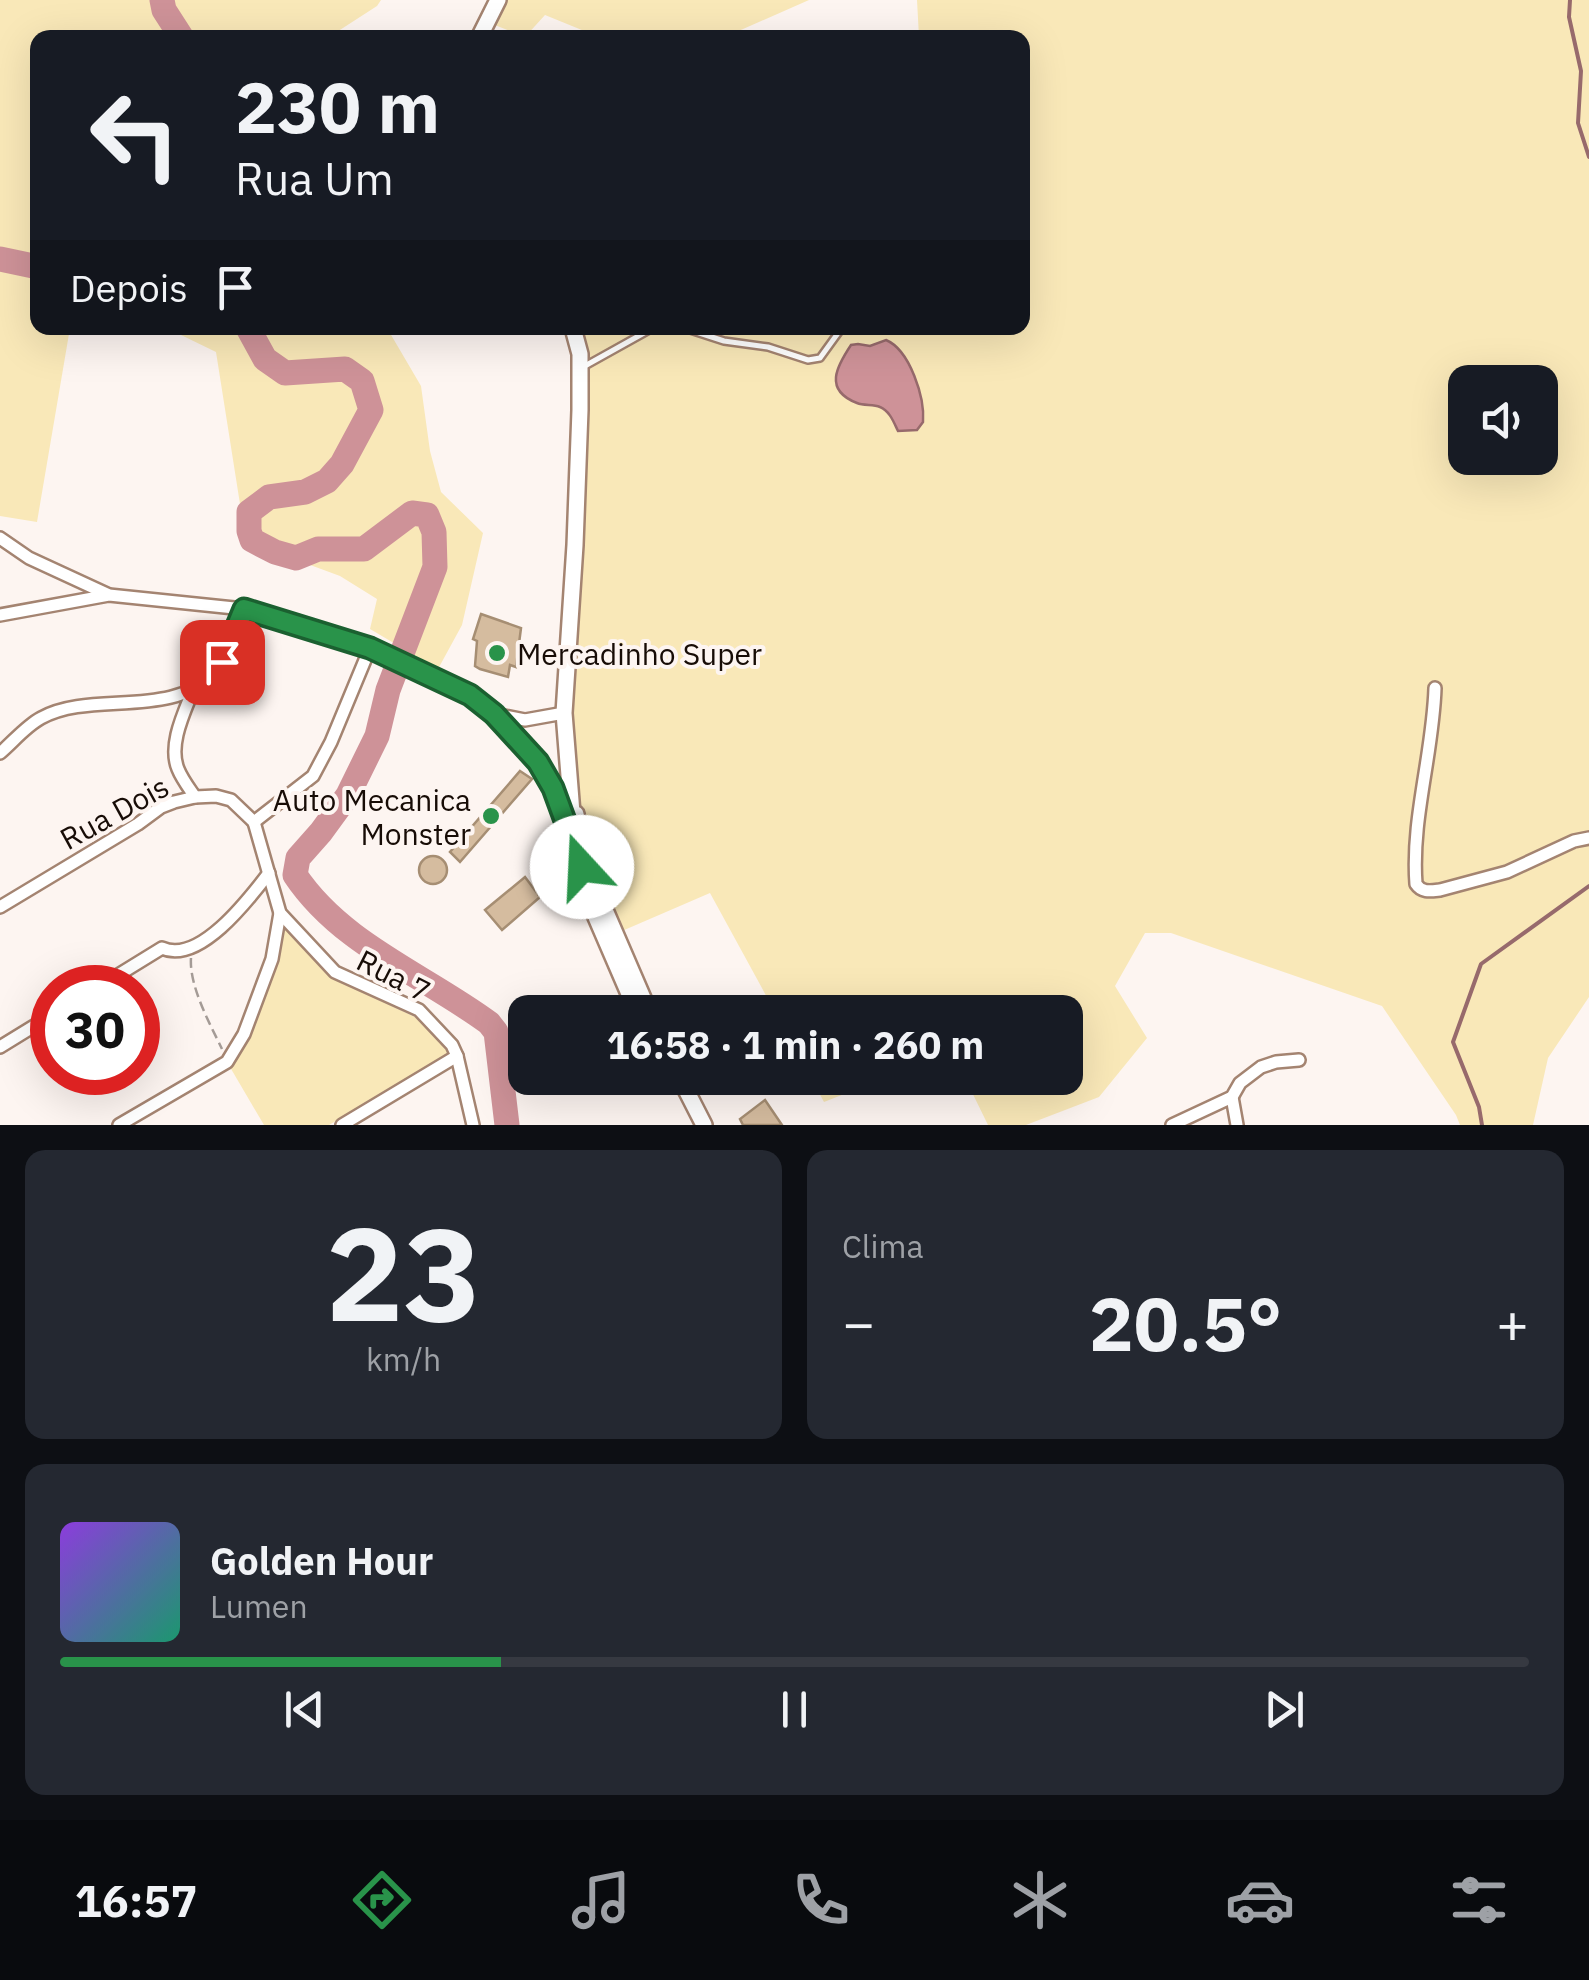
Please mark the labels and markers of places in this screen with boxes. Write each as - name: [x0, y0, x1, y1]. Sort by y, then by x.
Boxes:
- pin: [180, 620, 265, 705]
- place label: Mercadinho Super: [517, 634, 762, 673]
- marker: Mercadinho Super: [486, 642, 508, 664]
- place label: Auto Mecanica Monster: [273, 780, 471, 853]
- marker: Auto Mecanica Monster: [480, 805, 502, 827]

